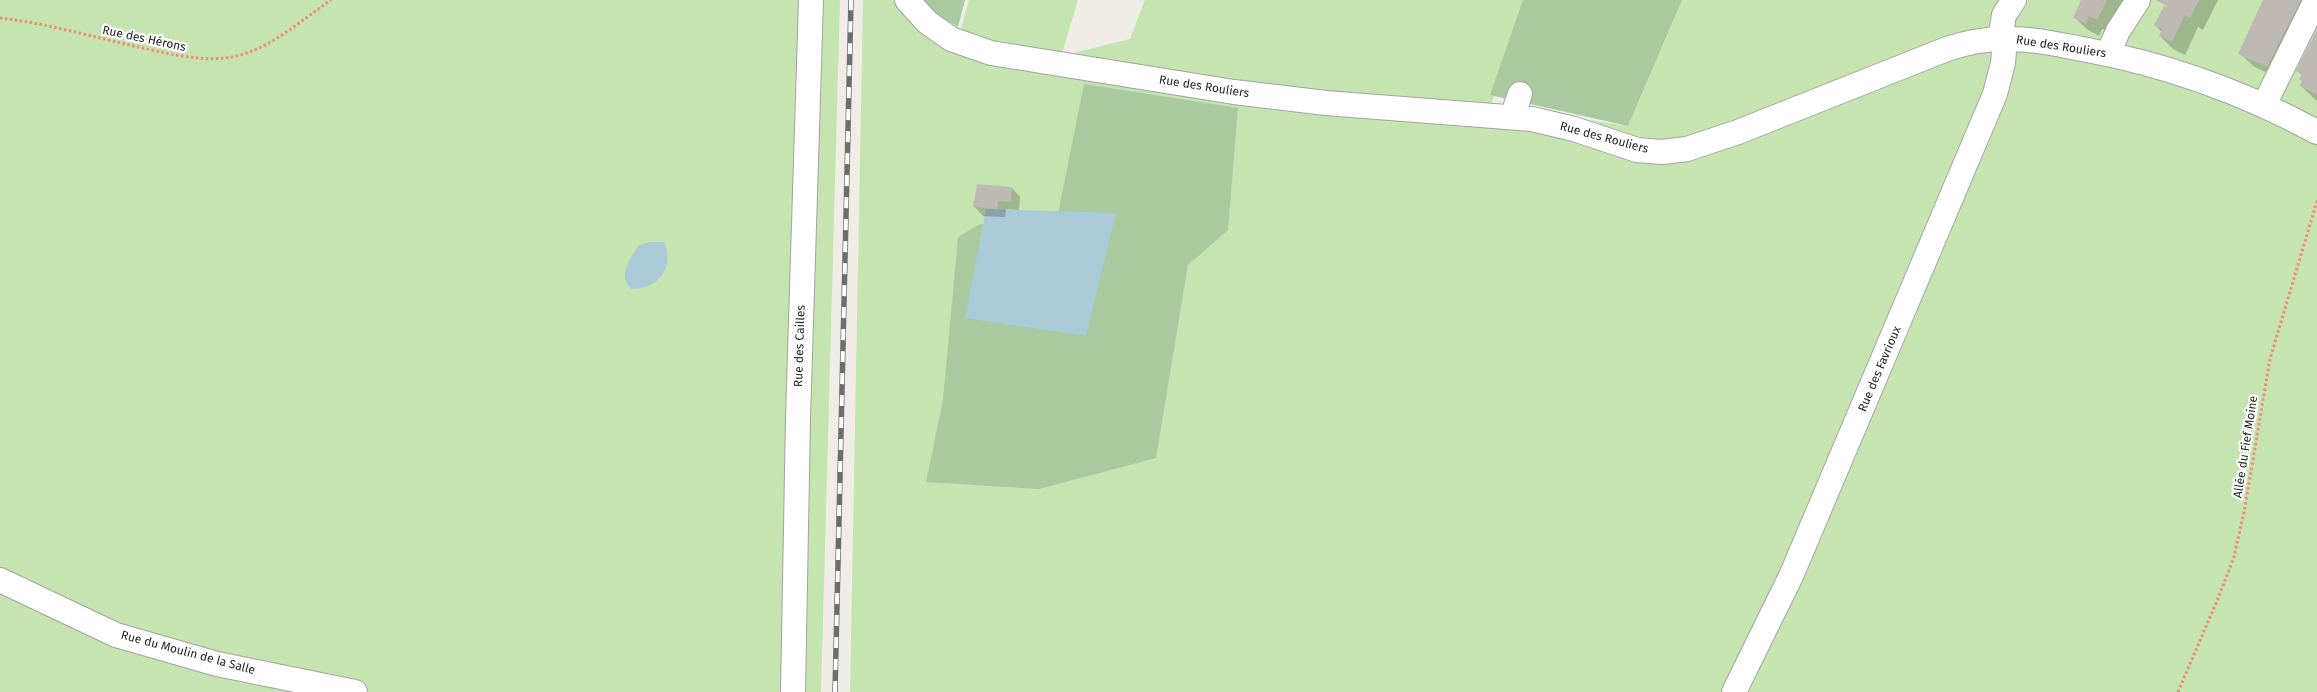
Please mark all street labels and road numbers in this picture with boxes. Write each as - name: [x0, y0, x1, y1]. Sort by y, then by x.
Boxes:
- street label: Rue des Hérons: [101, 23, 187, 55]
- street label: Rue des Rouliers: [2015, 33, 2107, 61]
- street label: Rue des Rouliers: [1158, 73, 1250, 101]
- street label: Rue des Rouliers: [1558, 119, 1650, 157]
- street label: Rue des Cailles: [791, 305, 809, 387]
- street label: Rue des Favrioux: [1855, 324, 1905, 414]
- street label: Allée du Fief Moine: [2231, 395, 2261, 499]
- street label: Rue du Moulin de la Salle: [119, 628, 257, 678]

